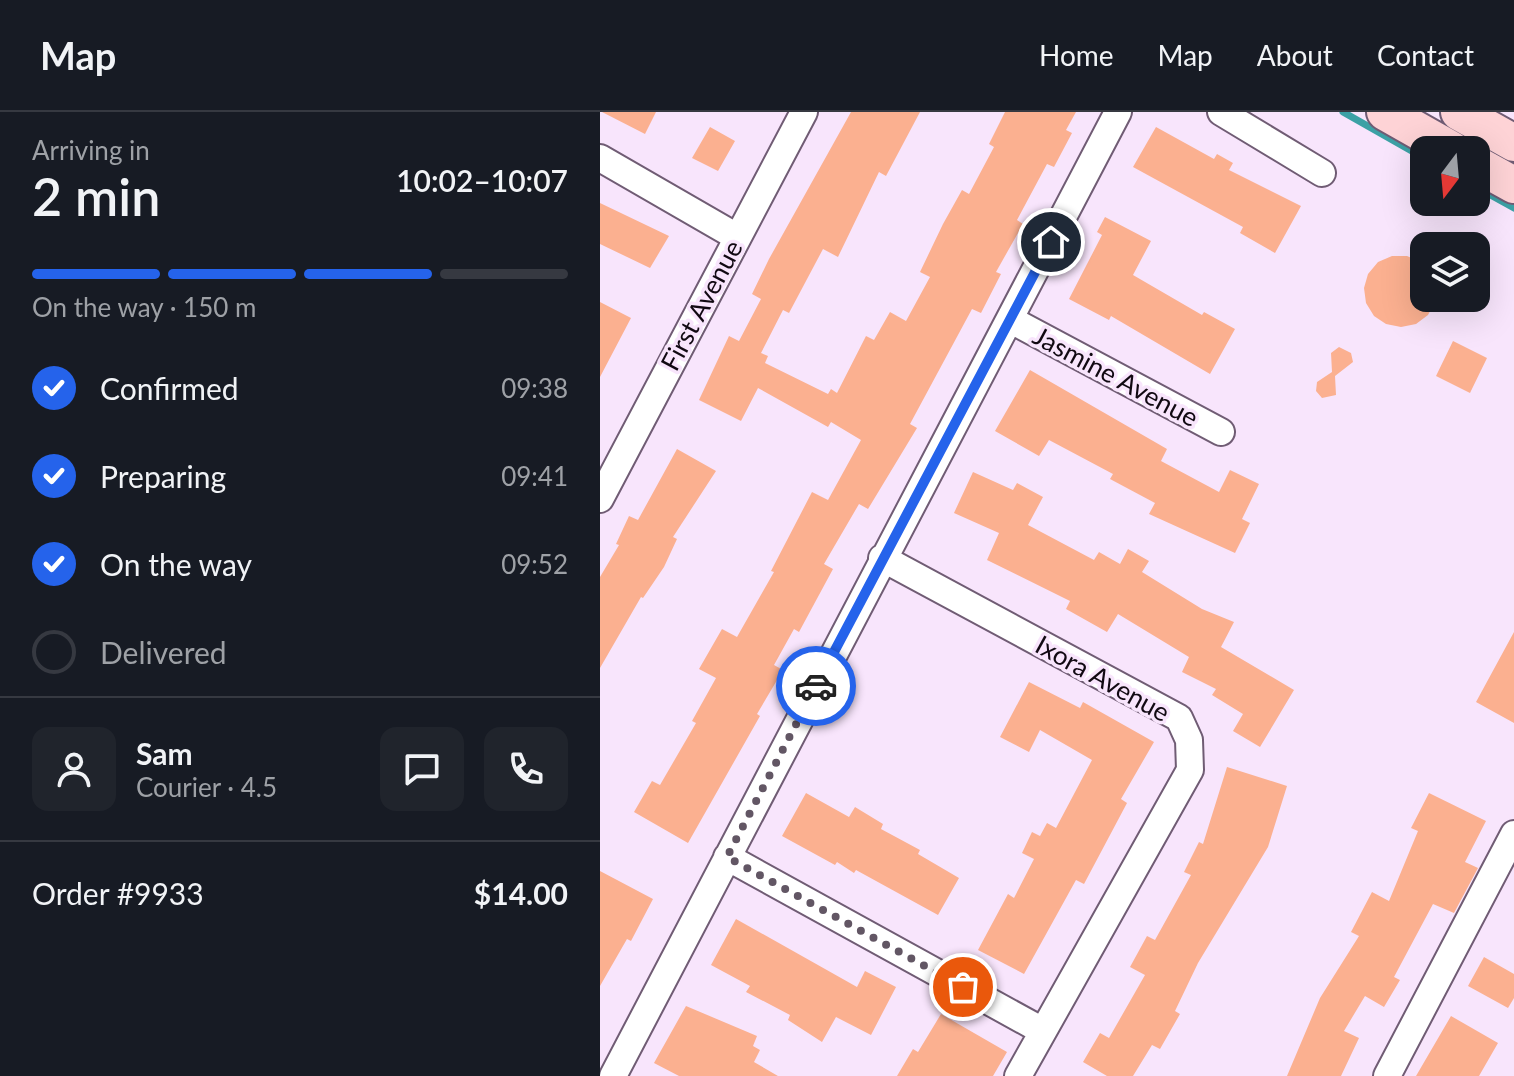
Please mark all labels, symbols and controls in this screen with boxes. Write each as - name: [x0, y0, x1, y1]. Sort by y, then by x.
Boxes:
- text: Map: [40, 32, 116, 78]
- text: Home: [1039, 38, 1114, 72]
- text: Map: [1158, 38, 1213, 72]
- text: About: [1257, 38, 1333, 72]
- text: Contact: [1377, 38, 1474, 72]
- text: Arriving in: [32, 134, 150, 166]
- north arrow: [1410, 136, 1490, 216]
- map controls: [1410, 136, 1490, 312]
- text: 10:02–10:07: [396, 162, 568, 198]
- text: 2 min: [32, 165, 160, 227]
- pin: [1017, 208, 1085, 276]
- icon: home: [1029, 220, 1073, 264]
- button: layers: [1410, 232, 1490, 312]
- street label: First Avenue: [653, 234, 749, 376]
- text: On the way · 150 m: [32, 291, 256, 323]
- street label: Jasmine Avenue: [1028, 319, 1204, 433]
- icon: check: [32, 366, 76, 410]
- text: Confirmed: [100, 370, 239, 406]
- text: 09:38: [501, 372, 568, 404]
- icon: check: [32, 454, 76, 498]
- text: Preparing: [100, 458, 226, 494]
- text: 09:41: [501, 460, 568, 492]
- icon: check: [32, 542, 76, 586]
- text: On the way: [100, 546, 252, 582]
- text: 09:52: [501, 548, 568, 580]
- street label: Ixora Avenue: [1030, 628, 1176, 728]
- text: Delivered: [100, 634, 227, 670]
- courier: [776, 646, 856, 726]
- icon: car: [794, 664, 838, 708]
- button: person: [32, 727, 116, 811]
- button: chat: [380, 727, 464, 811]
- button: phone: [484, 727, 568, 811]
- text: Sam: [136, 735, 193, 771]
- text: Courier · 4.5: [136, 771, 277, 803]
- text: Order #9933: [32, 875, 204, 911]
- text: $14.00: [474, 875, 568, 911]
- pin: [929, 953, 997, 1021]
- icon: bag: [941, 965, 985, 1009]

